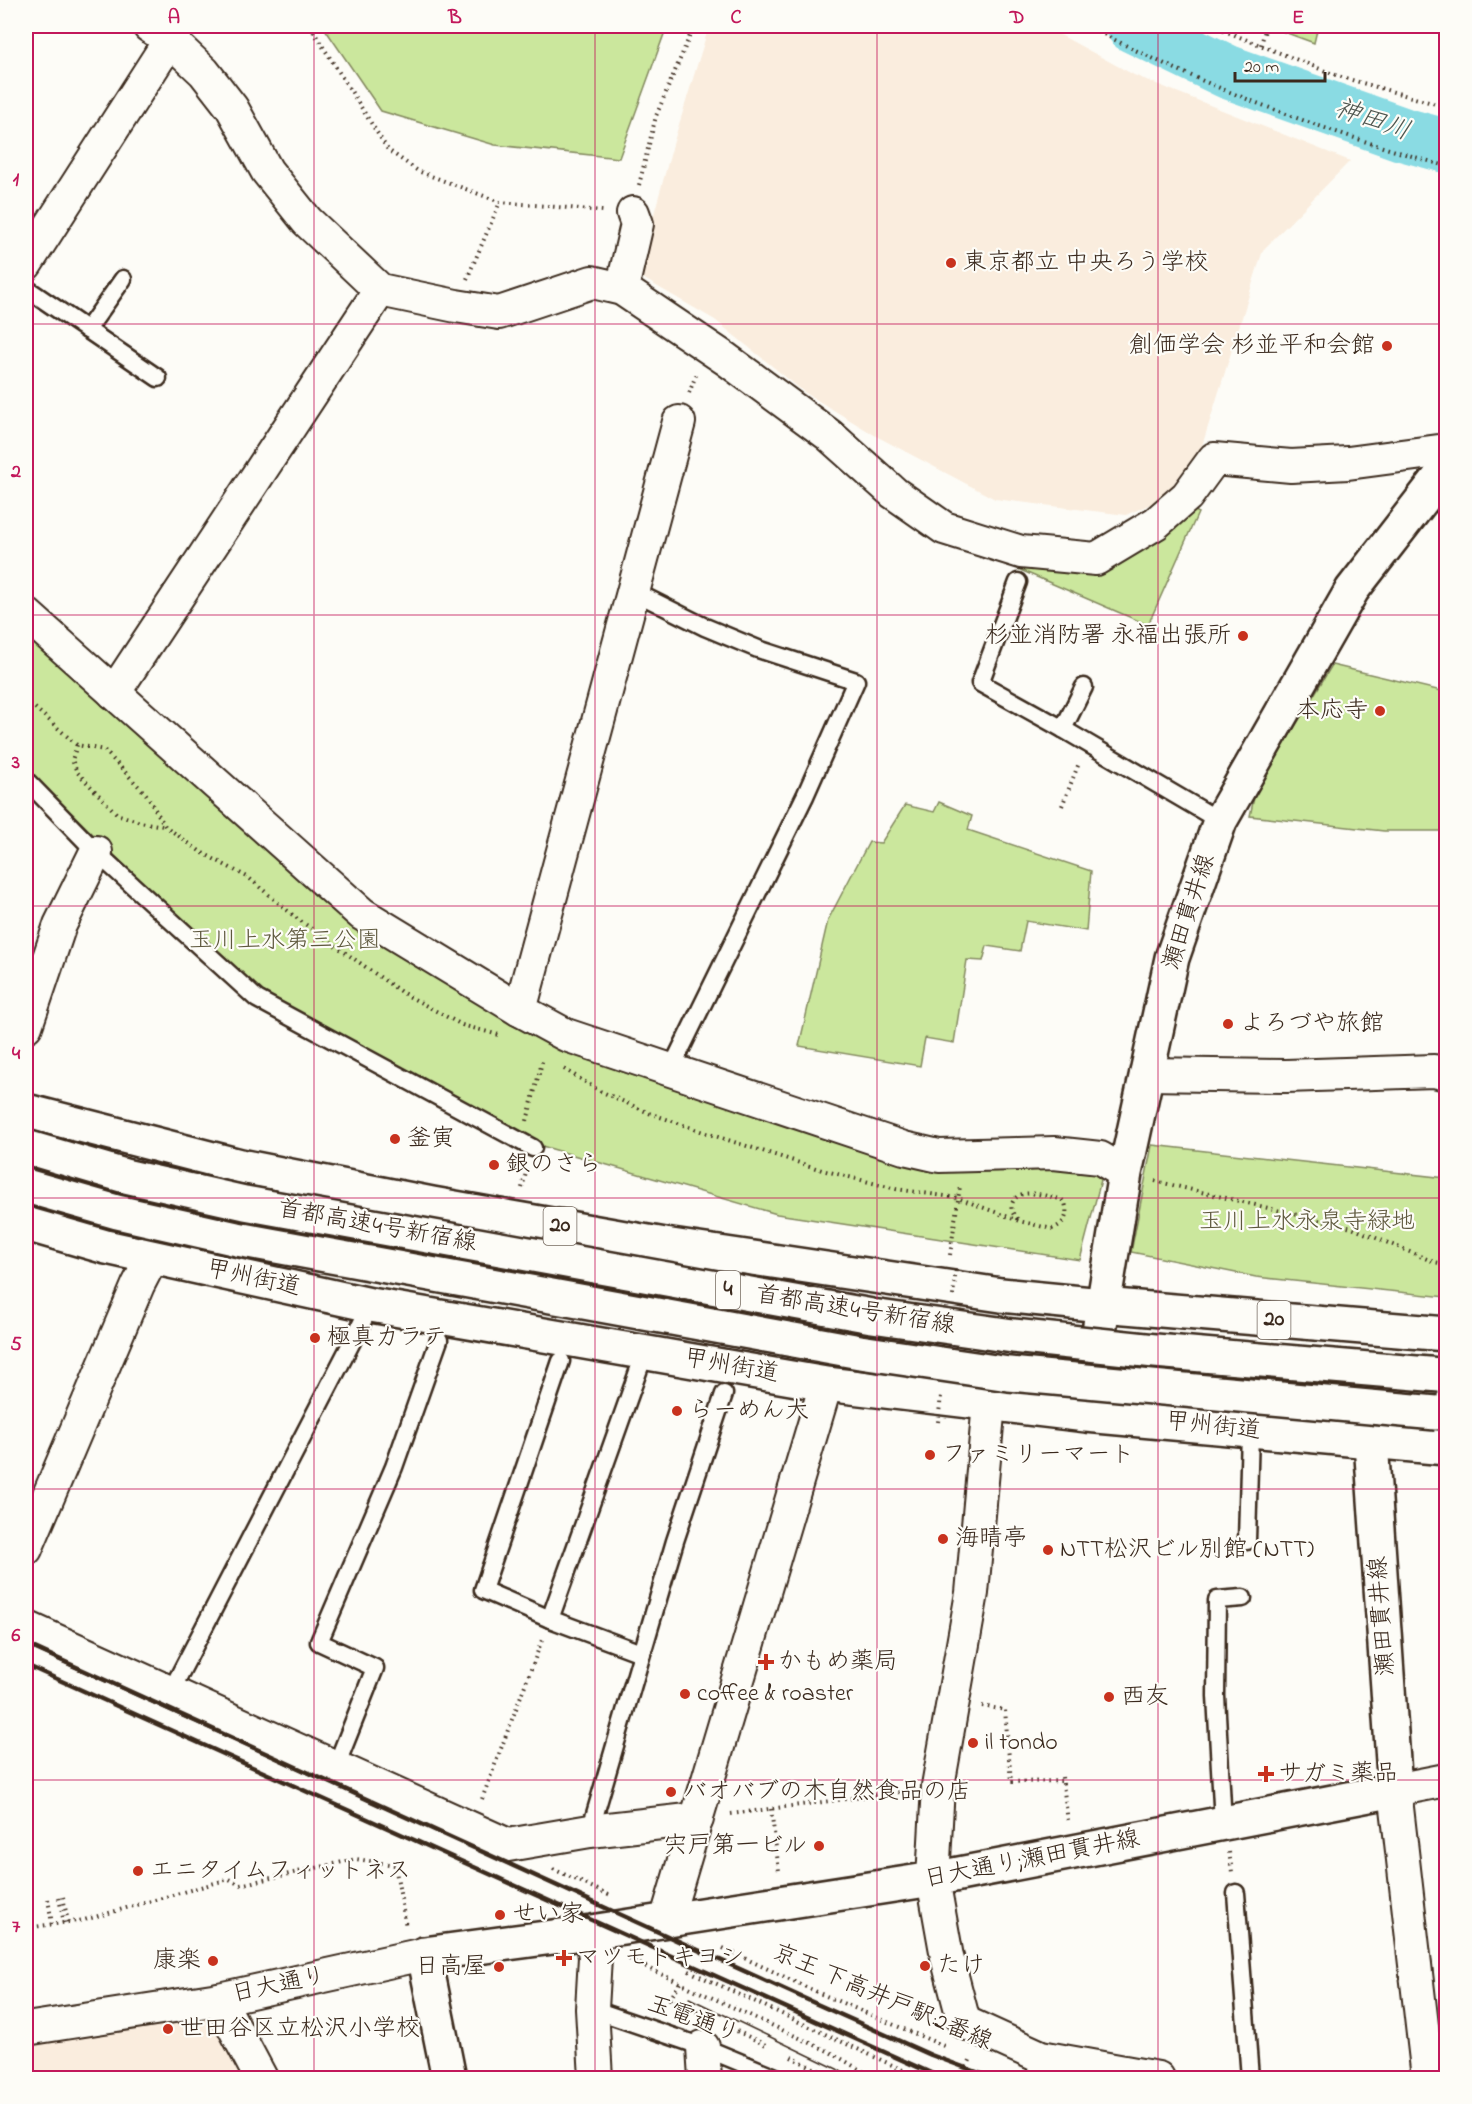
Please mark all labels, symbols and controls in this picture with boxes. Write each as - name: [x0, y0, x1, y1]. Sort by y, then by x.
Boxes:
- text: A: [168, 4, 180, 33]
- text: B: [447, 4, 462, 33]
- text: C: [731, 4, 742, 33]
- text: D: [1009, 4, 1024, 33]
- text: E: [1292, 4, 1304, 33]
- scale bar: [1235, 45, 1325, 83]
- text: 20 m: [1244, 55, 1279, 81]
- water label: 神田川: [1329, 90, 1415, 152]
- text: 1: [13, 166, 20, 195]
- place label: 東京都立 中央ろう学校: [963, 246, 1209, 281]
- marker: 東京都立 中央ろう学校: [944, 256, 958, 270]
- place label: 創価学会 杉並平和会館: [1129, 329, 1375, 364]
- marker: 創価学会 杉並平和会館: [1380, 339, 1394, 353]
- text: 2: [10, 458, 21, 487]
- place label: 杉並消防署 永福出張所: [985, 619, 1231, 654]
- marker: 杉並消防署 永福出張所: [1236, 629, 1250, 643]
- place label: 本応寺: [1296, 694, 1368, 729]
- marker: 本応寺: [1373, 704, 1387, 718]
- text: 3: [11, 749, 20, 778]
- street label: 瀬田貫井線: [1155, 850, 1225, 974]
- park label: 玉川上水第三公園: [189, 924, 381, 959]
- place label: よろづや旅館: [1240, 1007, 1384, 1042]
- marker: よろづや旅館: [1221, 1017, 1235, 1031]
- text: 4: [12, 1040, 21, 1069]
- place label: 釜寅: [407, 1122, 455, 1157]
- marker: 釜寅: [388, 1132, 402, 1146]
- place label: 銀のさら: [506, 1148, 602, 1183]
- marker: 銀のさら: [487, 1158, 501, 1172]
- street label: 首都高速4号新宿線: [275, 1192, 479, 1262]
- park label: 玉川上水永泉寺緑地: [1199, 1205, 1415, 1240]
- road number: 20: [544, 1207, 576, 1245]
- street label: 甲州街道: [202, 1252, 304, 1306]
- road number: 4: [716, 1271, 740, 1309]
- street label: 首都高速4号新宿線: [753, 1278, 957, 1344]
- road number: 20: [1258, 1301, 1290, 1339]
- place label: 極真カラテ: [327, 1321, 447, 1356]
- text: 5: [10, 1331, 22, 1360]
- marker: 極真カラテ: [308, 1331, 322, 1345]
- street label: 甲州街道: [681, 1341, 781, 1393]
- place label: らーめん大: [689, 1394, 809, 1429]
- marker: らーめん大: [670, 1404, 684, 1418]
- street label: 甲州街道: [1163, 1405, 1263, 1449]
- place label: ファミリーマート: [942, 1438, 1134, 1473]
- marker: ファミリーマート: [923, 1448, 937, 1462]
- place label: 海晴亭: [955, 1522, 1027, 1557]
- marker: 海晴亭: [936, 1532, 950, 1546]
- place label: NTT松沢ビル別館 (NTT): [1060, 1533, 1314, 1568]
- marker: NTT松沢ビル別館 (NTT): [1041, 1543, 1055, 1557]
- street label: 瀬田貫井線: [1361, 1555, 1405, 1677]
- text: 6: [12, 1622, 21, 1651]
- place label: かもめ薬局: [778, 1645, 898, 1680]
- marker: かもめ薬局: [759, 1655, 773, 1669]
- place label: coffee & roaster: [697, 1677, 854, 1712]
- place label: 西友: [1121, 1680, 1169, 1715]
- marker: coffee & roaster: [678, 1687, 692, 1701]
- marker: 西友: [1102, 1690, 1116, 1704]
- place label: il tondo: [985, 1726, 1058, 1761]
- marker: il tondo: [966, 1736, 980, 1750]
- place label: サガミ薬品: [1278, 1757, 1398, 1792]
- marker: サガミ薬品: [1259, 1767, 1273, 1781]
- place label: バオバブの木自然食品の店: [683, 1775, 971, 1810]
- marker: バオバブの木自然食品の店: [664, 1785, 678, 1799]
- street label: 日大通り;瀬田貫井線: [921, 1822, 1143, 1898]
- place label: 宍戸第一ビル: [663, 1829, 807, 1864]
- marker: 宍戸第一ビル: [812, 1839, 826, 1853]
- place label: エニタイムフィットネス: [150, 1854, 411, 1889]
- marker: エニタイムフィットネス: [131, 1864, 145, 1878]
- place label: せい家: [512, 1898, 584, 1933]
- marker: せい家: [493, 1908, 507, 1922]
- text: 7: [12, 1913, 21, 1942]
- street label: 京王 下高井戸駅:2番線: [767, 1936, 997, 2060]
- place label: マツモトキヨシ: [576, 1941, 744, 1976]
- place label: 康楽: [153, 1944, 201, 1979]
- place label: たけ: [937, 1949, 985, 1984]
- place label: 日高屋: [415, 1950, 487, 1985]
- marker: マツモトキヨシ: [557, 1951, 571, 1965]
- marker: 康楽: [206, 1954, 220, 1968]
- street label: 日大通り: [228, 1959, 330, 2013]
- marker: たけ: [918, 1959, 932, 1973]
- marker: 日高屋: [492, 1960, 506, 1974]
- street label: 玉電通り: [642, 1987, 744, 2053]
- place label: 世田谷区立松沢小学校: [180, 2012, 420, 2047]
- marker: 世田谷区立松沢小学校: [161, 2022, 175, 2036]

